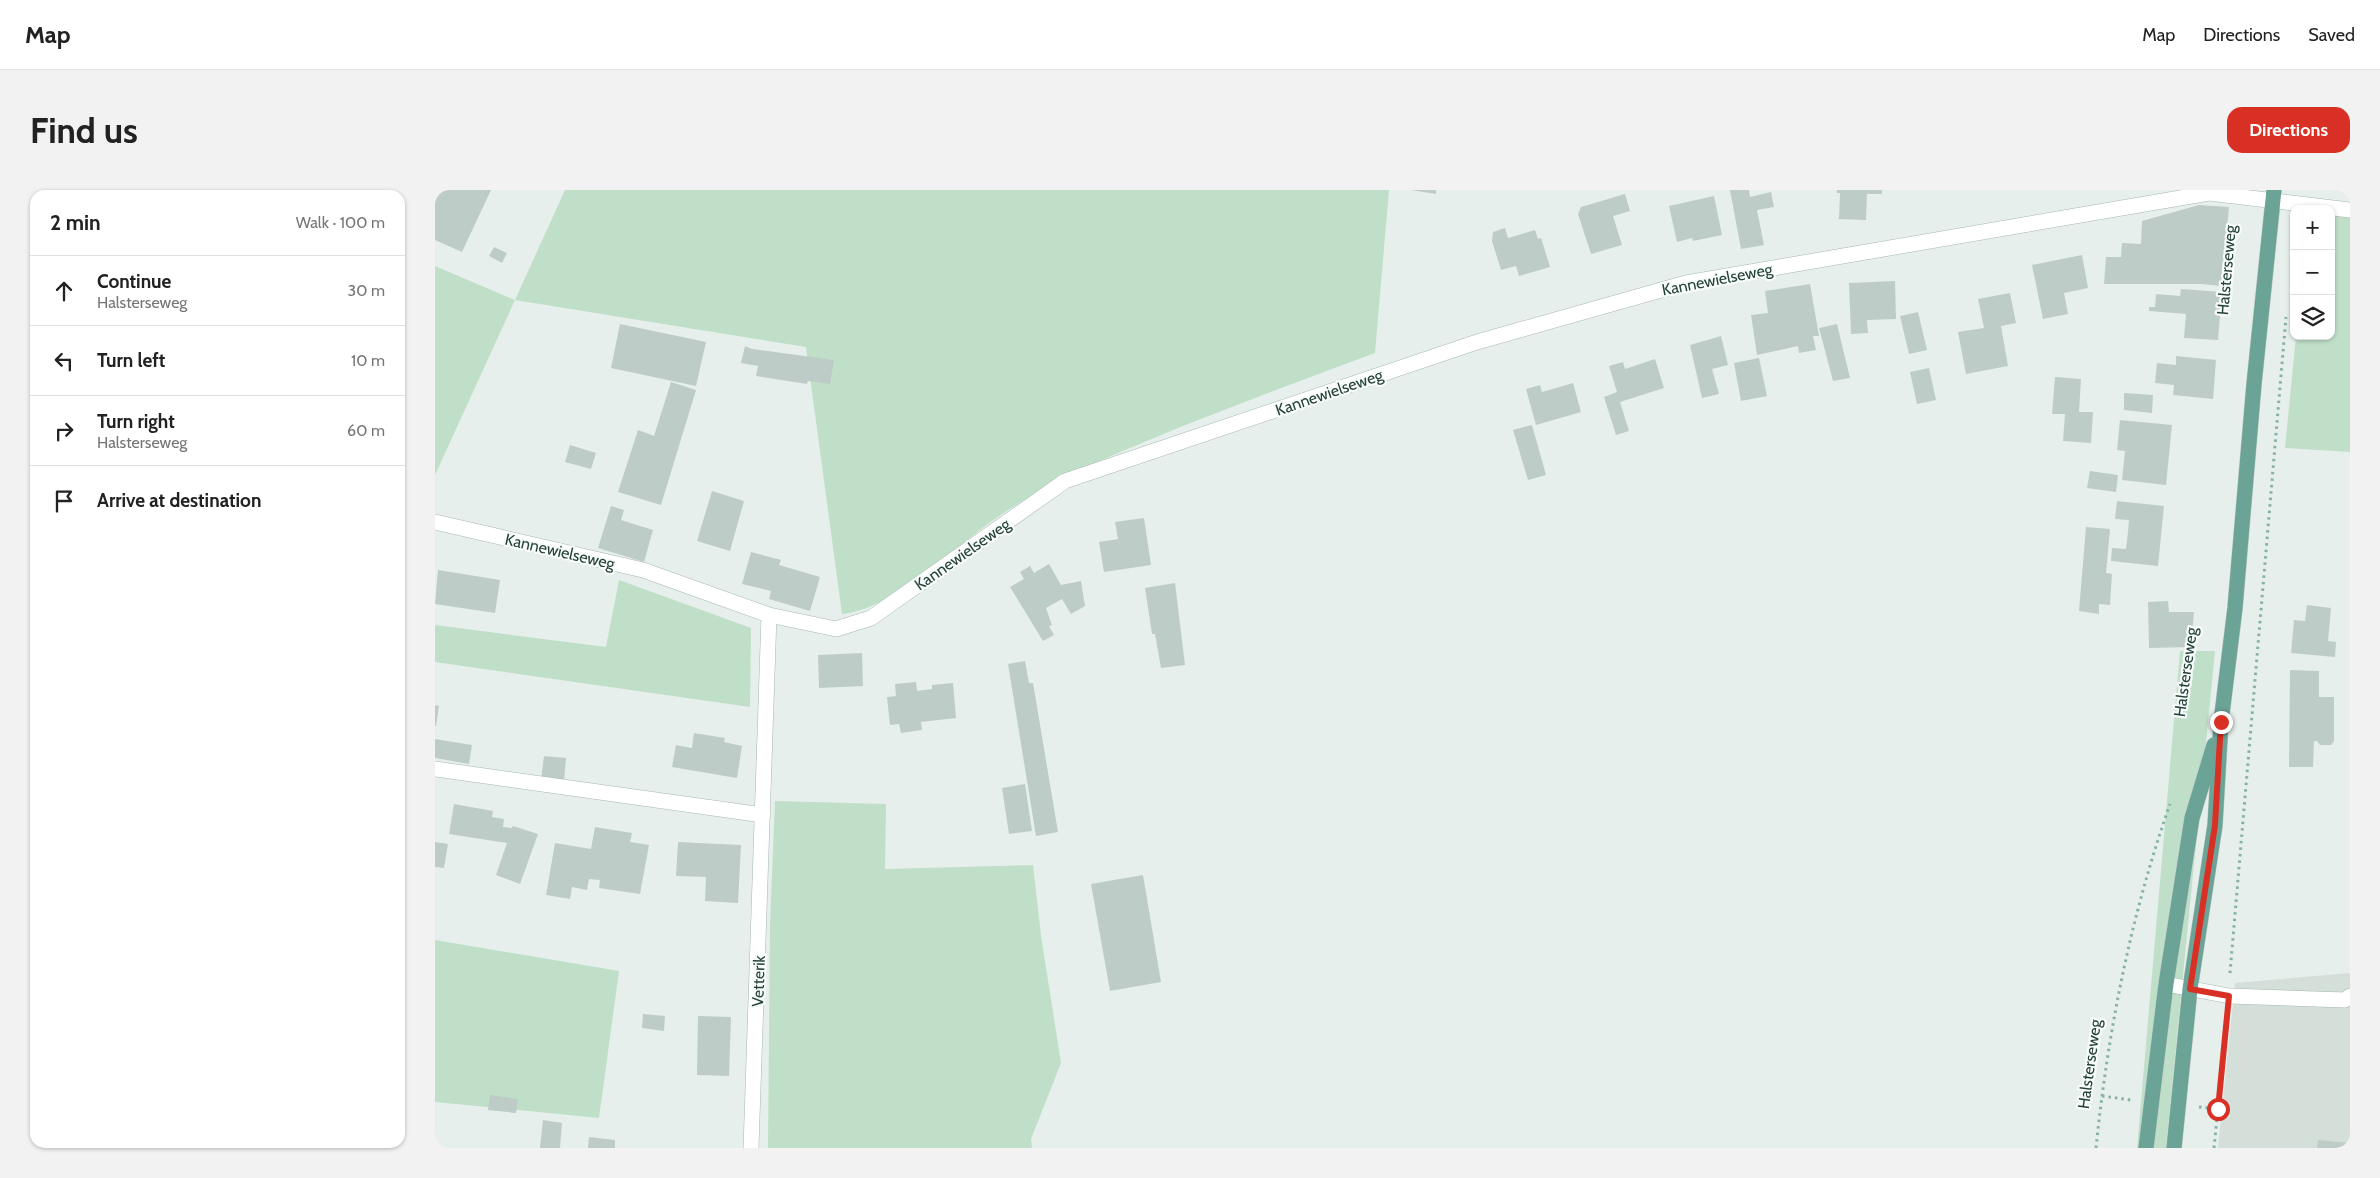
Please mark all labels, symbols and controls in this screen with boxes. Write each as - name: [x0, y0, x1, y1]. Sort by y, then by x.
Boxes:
- text: Map: [25, 20, 71, 49]
- text: Map: [2142, 24, 2175, 46]
- text: Directions: [2203, 24, 2280, 46]
- text: Saved: [2308, 24, 2355, 46]
- button: Directions: [2227, 107, 2350, 153]
- text: Find us: [30, 109, 138, 152]
- map controls: [2290, 205, 2335, 340]
- button: +: [2290, 205, 2335, 250]
- text: 2 min: [50, 210, 101, 235]
- text: Walk · 100 m: [296, 213, 385, 232]
- street label: Halsterseweg: [2213, 223, 2240, 316]
- button: −: [2290, 250, 2335, 295]
- street label: Kannewielseweg: [1660, 259, 1775, 300]
- text: Continue: [97, 270, 171, 293]
- icon: ahead: [50, 277, 78, 305]
- text: 30 m: [348, 281, 385, 300]
- text: Halsterseweg: [97, 293, 187, 312]
- button: layers: [2290, 295, 2335, 340]
- icon: left: [50, 347, 78, 375]
- text: Turn left: [97, 349, 165, 372]
- text: 10 m: [351, 351, 385, 370]
- street label: Kannewielseweg: [1273, 365, 1386, 420]
- text: Turn right: [97, 410, 175, 433]
- icon: right: [50, 417, 78, 445]
- text: 60 m: [347, 421, 385, 440]
- text: Halsterseweg: [97, 433, 187, 452]
- icon: arrive: [50, 487, 78, 515]
- text: Arrive at destination: [97, 489, 261, 512]
- street label: Kannewielseweg: [911, 514, 1015, 594]
- street label: Kannewielseweg: [503, 530, 618, 574]
- street label: Halsterseweg: [2170, 625, 2201, 718]
- route end: [2210, 711, 2233, 734]
- street label: Vetterik: [748, 954, 769, 1007]
- street label: Halsterseweg: [2074, 1017, 2105, 1110]
- route start: [2207, 1098, 2230, 1121]

